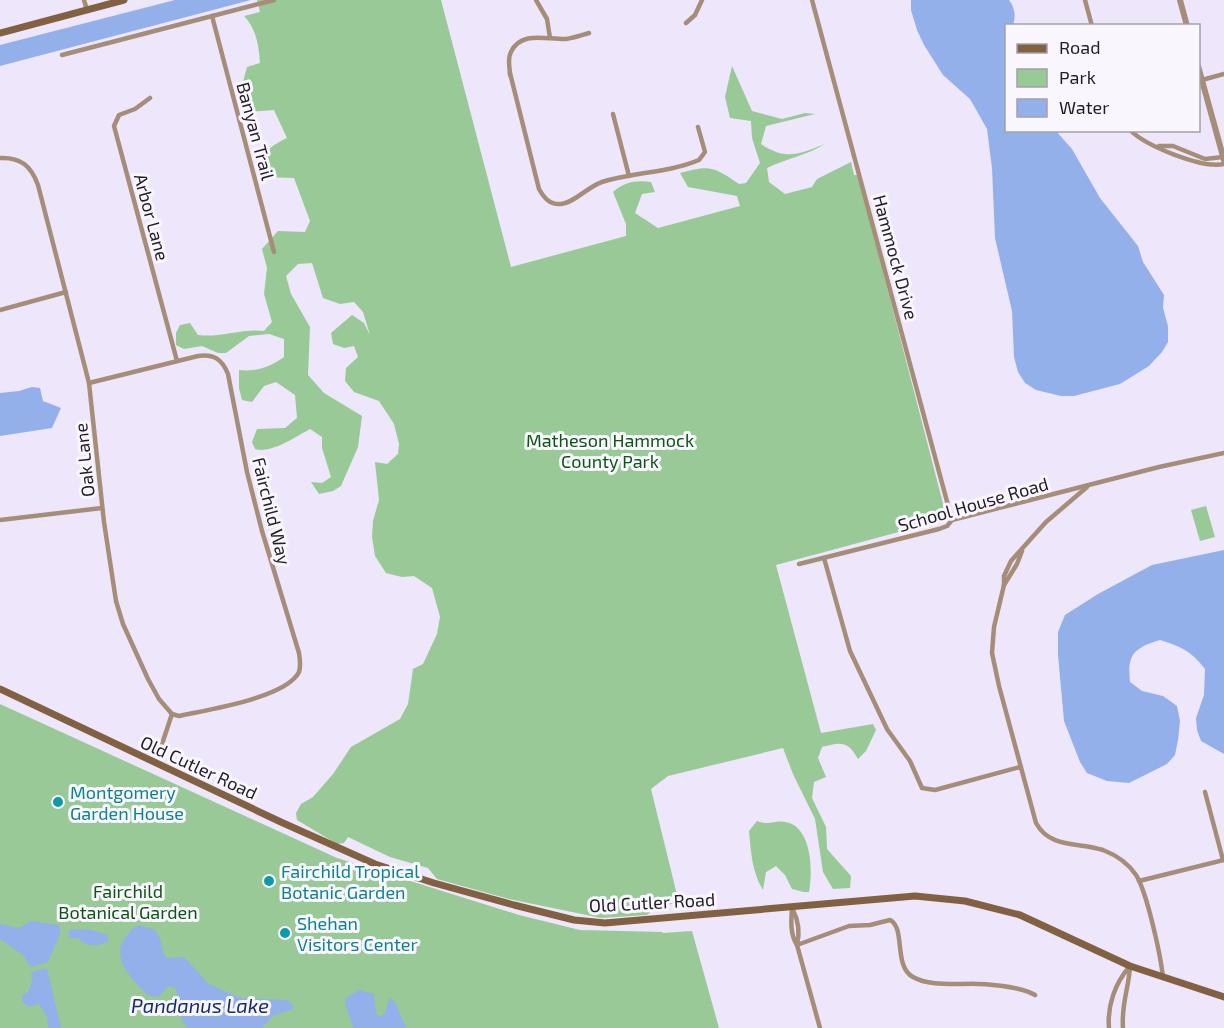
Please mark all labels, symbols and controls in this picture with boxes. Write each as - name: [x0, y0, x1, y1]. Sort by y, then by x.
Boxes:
- legend: [1005, 24, 1200, 132]
- text: Road: [1059, 36, 1100, 58]
- text: Park: [1059, 66, 1096, 88]
- street label: Banyan Trail: [232, 80, 280, 183]
- text: Water: [1059, 96, 1109, 118]
- street label: Arbor Lane: [130, 171, 174, 263]
- street label: Hammock Drive: [869, 192, 923, 322]
- street label: Oak Lane: [69, 422, 99, 498]
- park label: Matheson Hammock County Park: [526, 429, 694, 472]
- street label: Fairchild Way: [248, 455, 296, 568]
- street label: School House Road: [895, 472, 1051, 536]
- street label: Old Cutler Road: [137, 730, 261, 804]
- place label: Montgomery Garden House: [70, 781, 184, 824]
- marker: Montgomery Garden House: [51, 795, 65, 809]
- place label: Fairchild Tropical Botanic Garden: [281, 860, 420, 903]
- marker: Fairchild Tropical Botanic Garden: [262, 874, 276, 888]
- park label: Fairchild Botanical Garden: [58, 880, 198, 923]
- street label: Old Cutler Road: [588, 888, 716, 916]
- place label: Shehan Visitors Center: [297, 912, 418, 955]
- marker: Shehan Visitors Center: [278, 926, 292, 940]
- water label: Pandanus Lake: [131, 993, 269, 1017]

